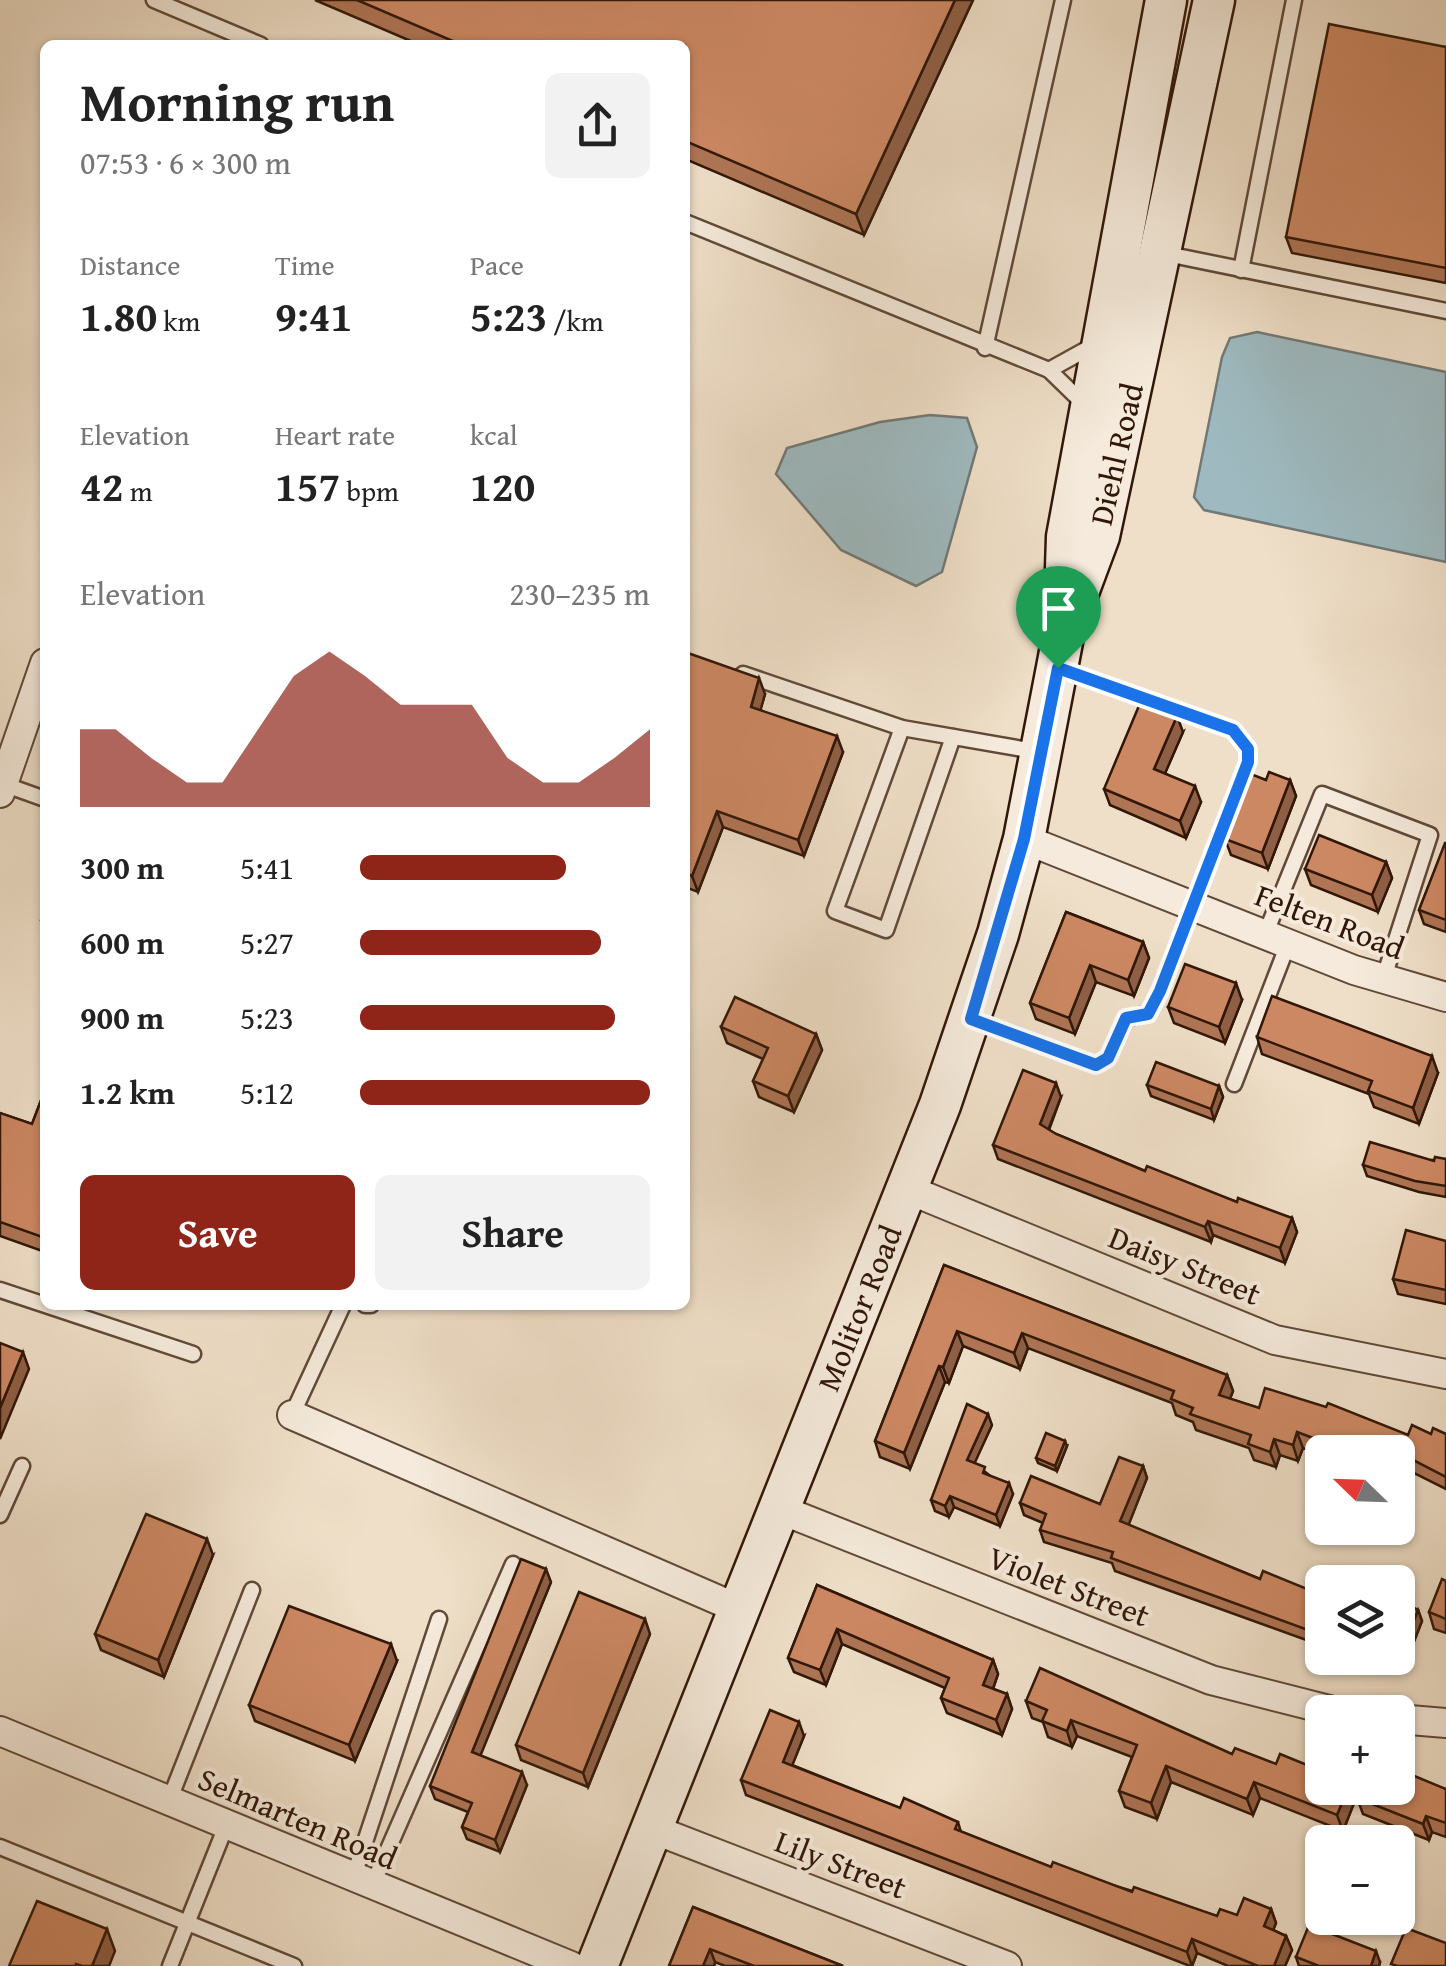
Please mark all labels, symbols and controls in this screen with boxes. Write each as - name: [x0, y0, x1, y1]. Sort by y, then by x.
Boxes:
- text: Morning run: [80, 61, 394, 141]
- button: share: [545, 73, 650, 178]
- text: 07:53 · 6 × 300 m: [80, 139, 291, 186]
- text: Distance: [80, 244, 180, 285]
- text: Time: [275, 244, 335, 285]
- text: Pace: [470, 244, 524, 285]
- text: 1.80: [80, 285, 157, 346]
- text: 9:41: [275, 285, 352, 346]
- text: 5:23: [470, 285, 547, 346]
- text: km: [157, 300, 200, 341]
- text: /km: [547, 300, 604, 341]
- street label: Diehl Road: [1077, 378, 1155, 530]
- text: Elevation: [80, 414, 190, 455]
- text: Heart rate: [275, 414, 395, 455]
- text: kcal: [470, 414, 518, 455]
- text: 42: [80, 455, 124, 516]
- text: 157: [275, 455, 340, 516]
- text: 120: [470, 455, 535, 516]
- text: m: [124, 470, 153, 511]
- text: bpm: [340, 470, 399, 511]
- pin: [1016, 566, 1101, 669]
- text: Elevation: [80, 570, 205, 617]
- text: 230–235 m: [509, 570, 650, 617]
- icon: arrive: [1031, 581, 1086, 636]
- text: 300 m: [80, 844, 164, 891]
- text: 5:41: [240, 844, 294, 891]
- street label: Felten Road: [1248, 871, 1412, 971]
- text: 600 m: [80, 919, 164, 966]
- text: 5:27: [240, 919, 294, 966]
- text: 900 m: [80, 994, 164, 1041]
- text: 5:23: [240, 994, 294, 1041]
- text: 1.2 km: [80, 1069, 175, 1116]
- text: 5:12: [240, 1069, 294, 1116]
- button: Save: [80, 1175, 355, 1290]
- button: Share: [375, 1175, 650, 1290]
- street label: Daisy Street: [1102, 1213, 1268, 1317]
- street label: Molitor Road: [804, 1218, 914, 1398]
- north arrow: [1305, 1435, 1415, 1545]
- map controls: [1305, 1435, 1415, 1935]
- street label: Violet Street: [981, 1534, 1157, 1638]
- button: layers: [1305, 1565, 1415, 1675]
- button: +: [1305, 1695, 1415, 1805]
- street label: Selmarten Road: [191, 1755, 405, 1881]
- street label: Lily Street: [768, 1817, 914, 1911]
- button: −: [1305, 1825, 1415, 1935]

